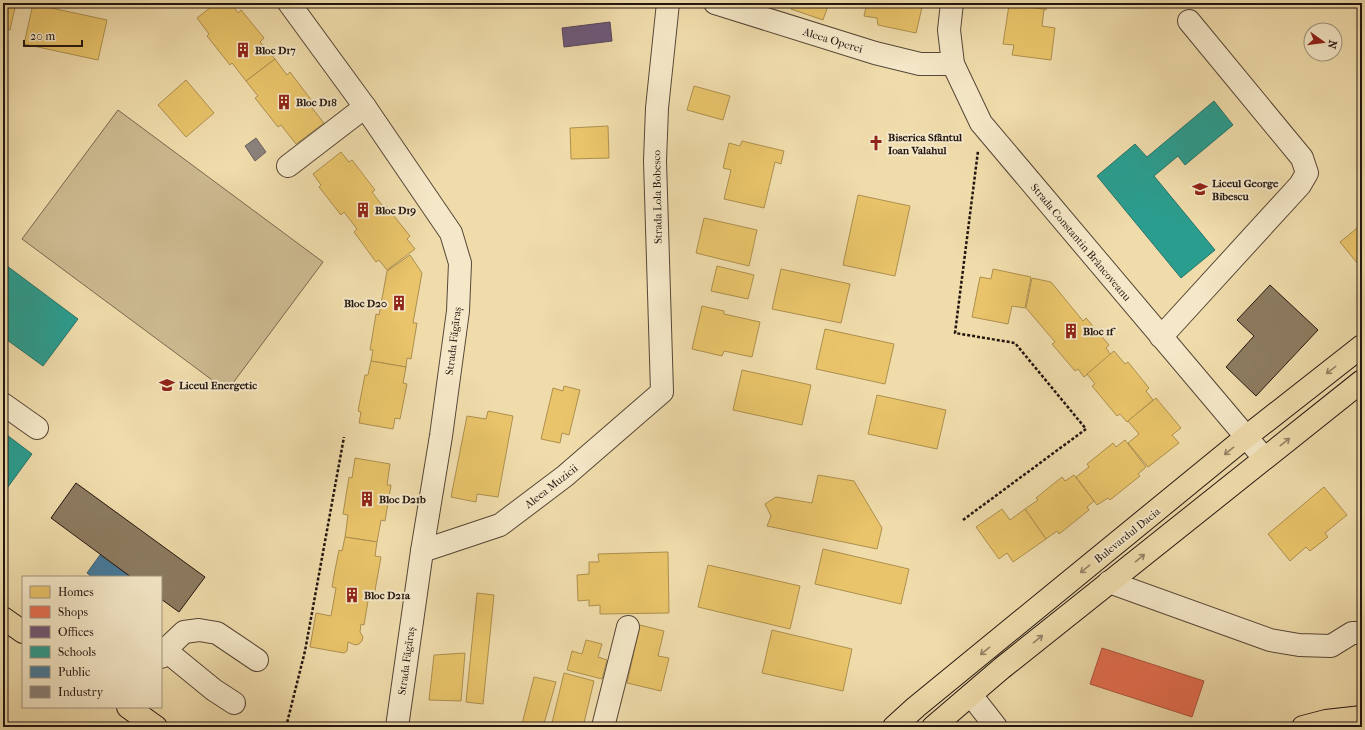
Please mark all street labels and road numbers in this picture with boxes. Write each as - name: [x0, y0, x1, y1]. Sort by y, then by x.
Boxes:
- street label: Aleea Operei: [800, 25, 865, 56]
- street label: Strada Lola Bobesco: [650, 150, 665, 244]
- street label: Strada Constantin Brâncoveanu: [1028, 181, 1134, 304]
- street label: Strada Făgăraș: [443, 306, 464, 376]
- street label: Aleea Muzicii: [521, 461, 581, 512]
- street label: Bulevardul Dacia: [1092, 504, 1164, 566]
- street label: Strada Făgăraș: [395, 626, 418, 696]

